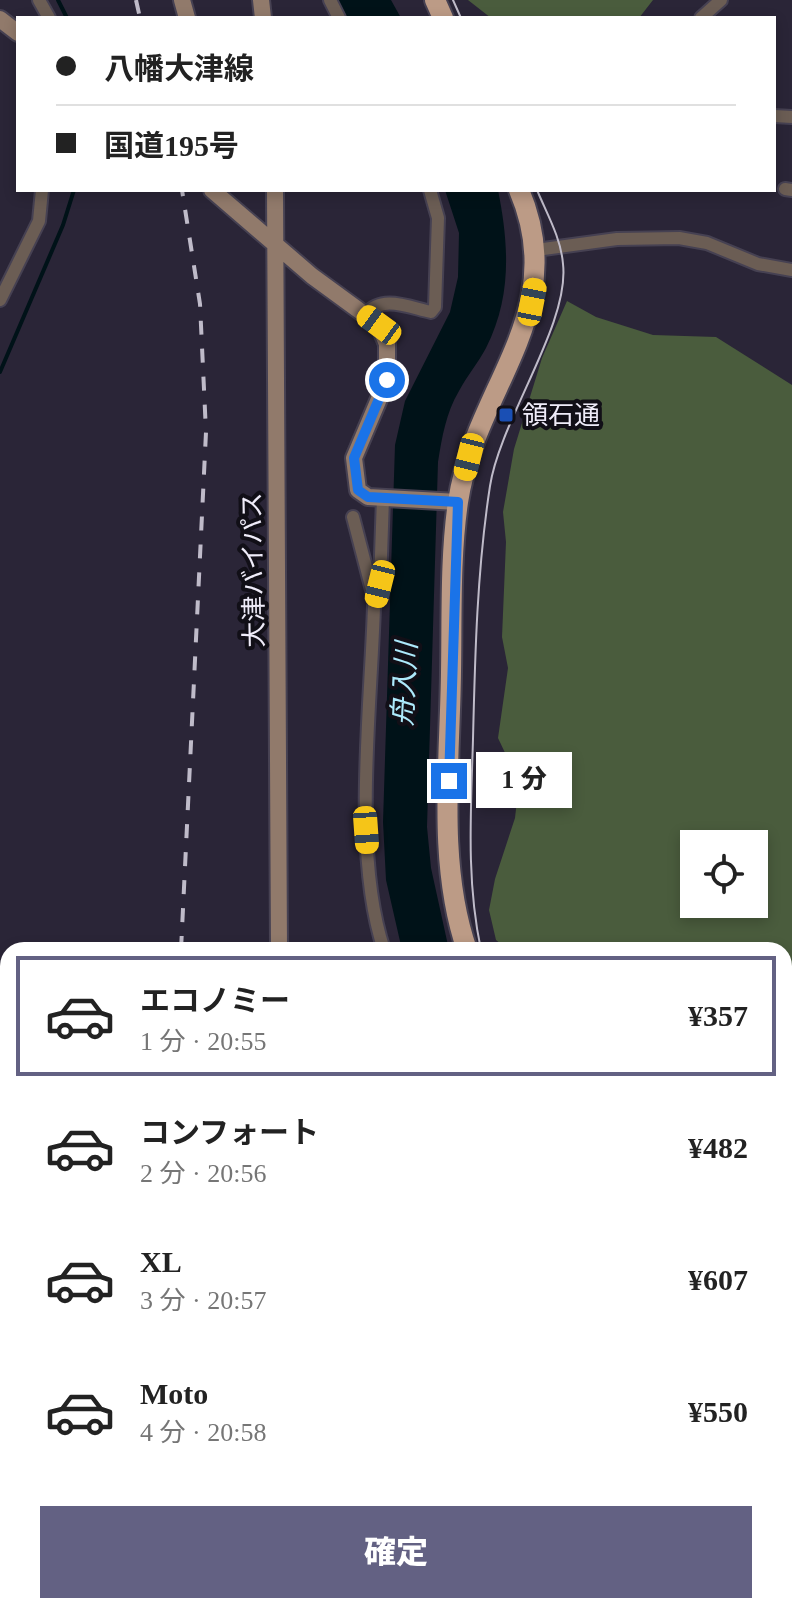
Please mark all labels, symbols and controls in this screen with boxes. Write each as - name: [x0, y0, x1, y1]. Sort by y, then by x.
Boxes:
- text: 八幡大津線: [104, 52, 254, 85]
- text: 国道195号: [104, 129, 239, 162]
- car: [516, 276, 548, 328]
- car: [353, 301, 405, 349]
- route start: [369, 362, 405, 398]
- place label: 領石通: [522, 401, 600, 430]
- marker: 領石通: [497, 406, 515, 424]
- car: [452, 431, 486, 483]
- street label: 大津バイパス: [238, 492, 269, 648]
- car: [363, 558, 397, 610]
- water label: 舟入川: [387, 638, 422, 727]
- callout: 1 分: [477, 753, 573, 809]
- route end: [431, 763, 467, 799]
- text: 1 分: [501, 765, 547, 794]
- car: [352, 805, 380, 855]
- map controls: [680, 830, 768, 918]
- button: locate: [680, 830, 768, 918]
- icon: car: [44, 980, 116, 1052]
- text: エコノミー: [140, 984, 290, 1017]
- text: ¥357: [688, 999, 748, 1032]
- text: 1 分 · 20:55: [140, 1027, 266, 1056]
- icon: car: [44, 1112, 116, 1184]
- text: コンフォート: [140, 1116, 319, 1149]
- text: ¥482: [688, 1131, 748, 1164]
- text: 2 分 · 20:56: [140, 1159, 266, 1188]
- icon: car: [44, 1244, 116, 1316]
- text: XL: [140, 1245, 182, 1278]
- text: ¥607: [688, 1263, 748, 1296]
- text: 3 分 · 20:57: [140, 1286, 266, 1315]
- icon: car: [44, 1376, 116, 1448]
- text: Moto: [140, 1377, 208, 1410]
- text: ¥550: [688, 1395, 748, 1428]
- text: 4 分 · 20:58: [140, 1418, 266, 1447]
- button: 確定: [40, 1506, 752, 1598]

